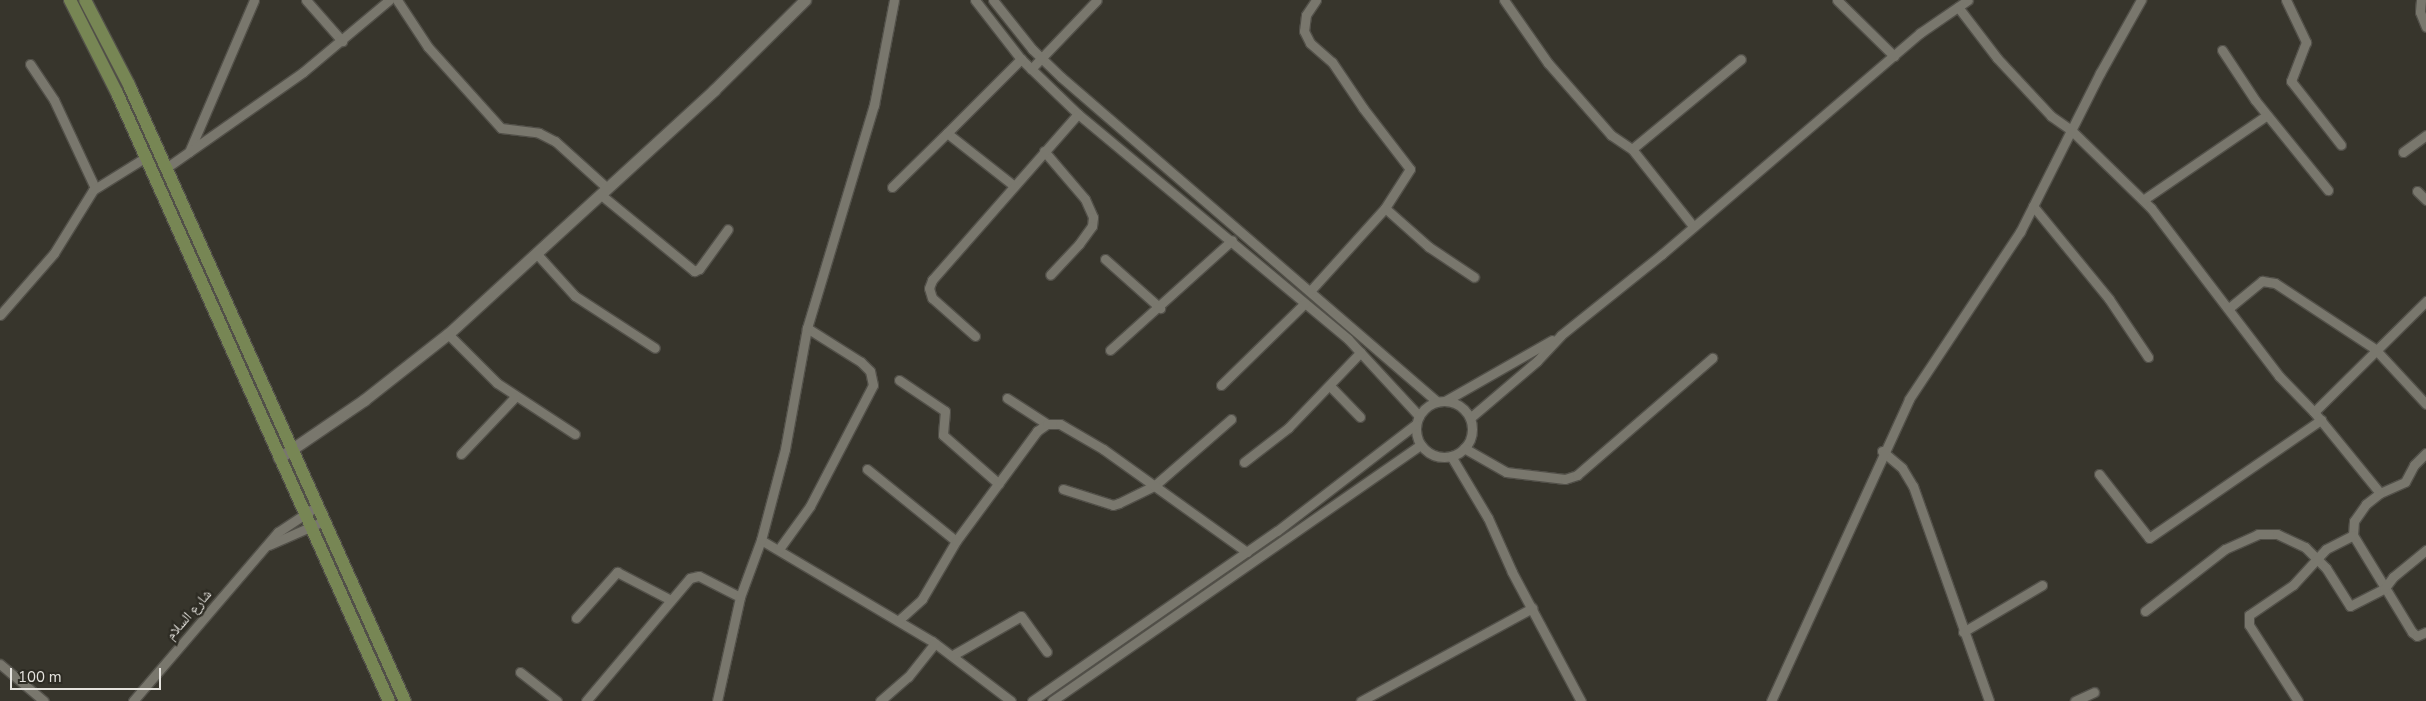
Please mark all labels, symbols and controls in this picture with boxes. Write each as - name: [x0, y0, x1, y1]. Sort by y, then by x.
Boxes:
- street label: شارع السلام: [163, 586, 215, 644]
- scale bar: [12, 658, 164, 690]
- text: 100 m: [18, 667, 62, 687]

